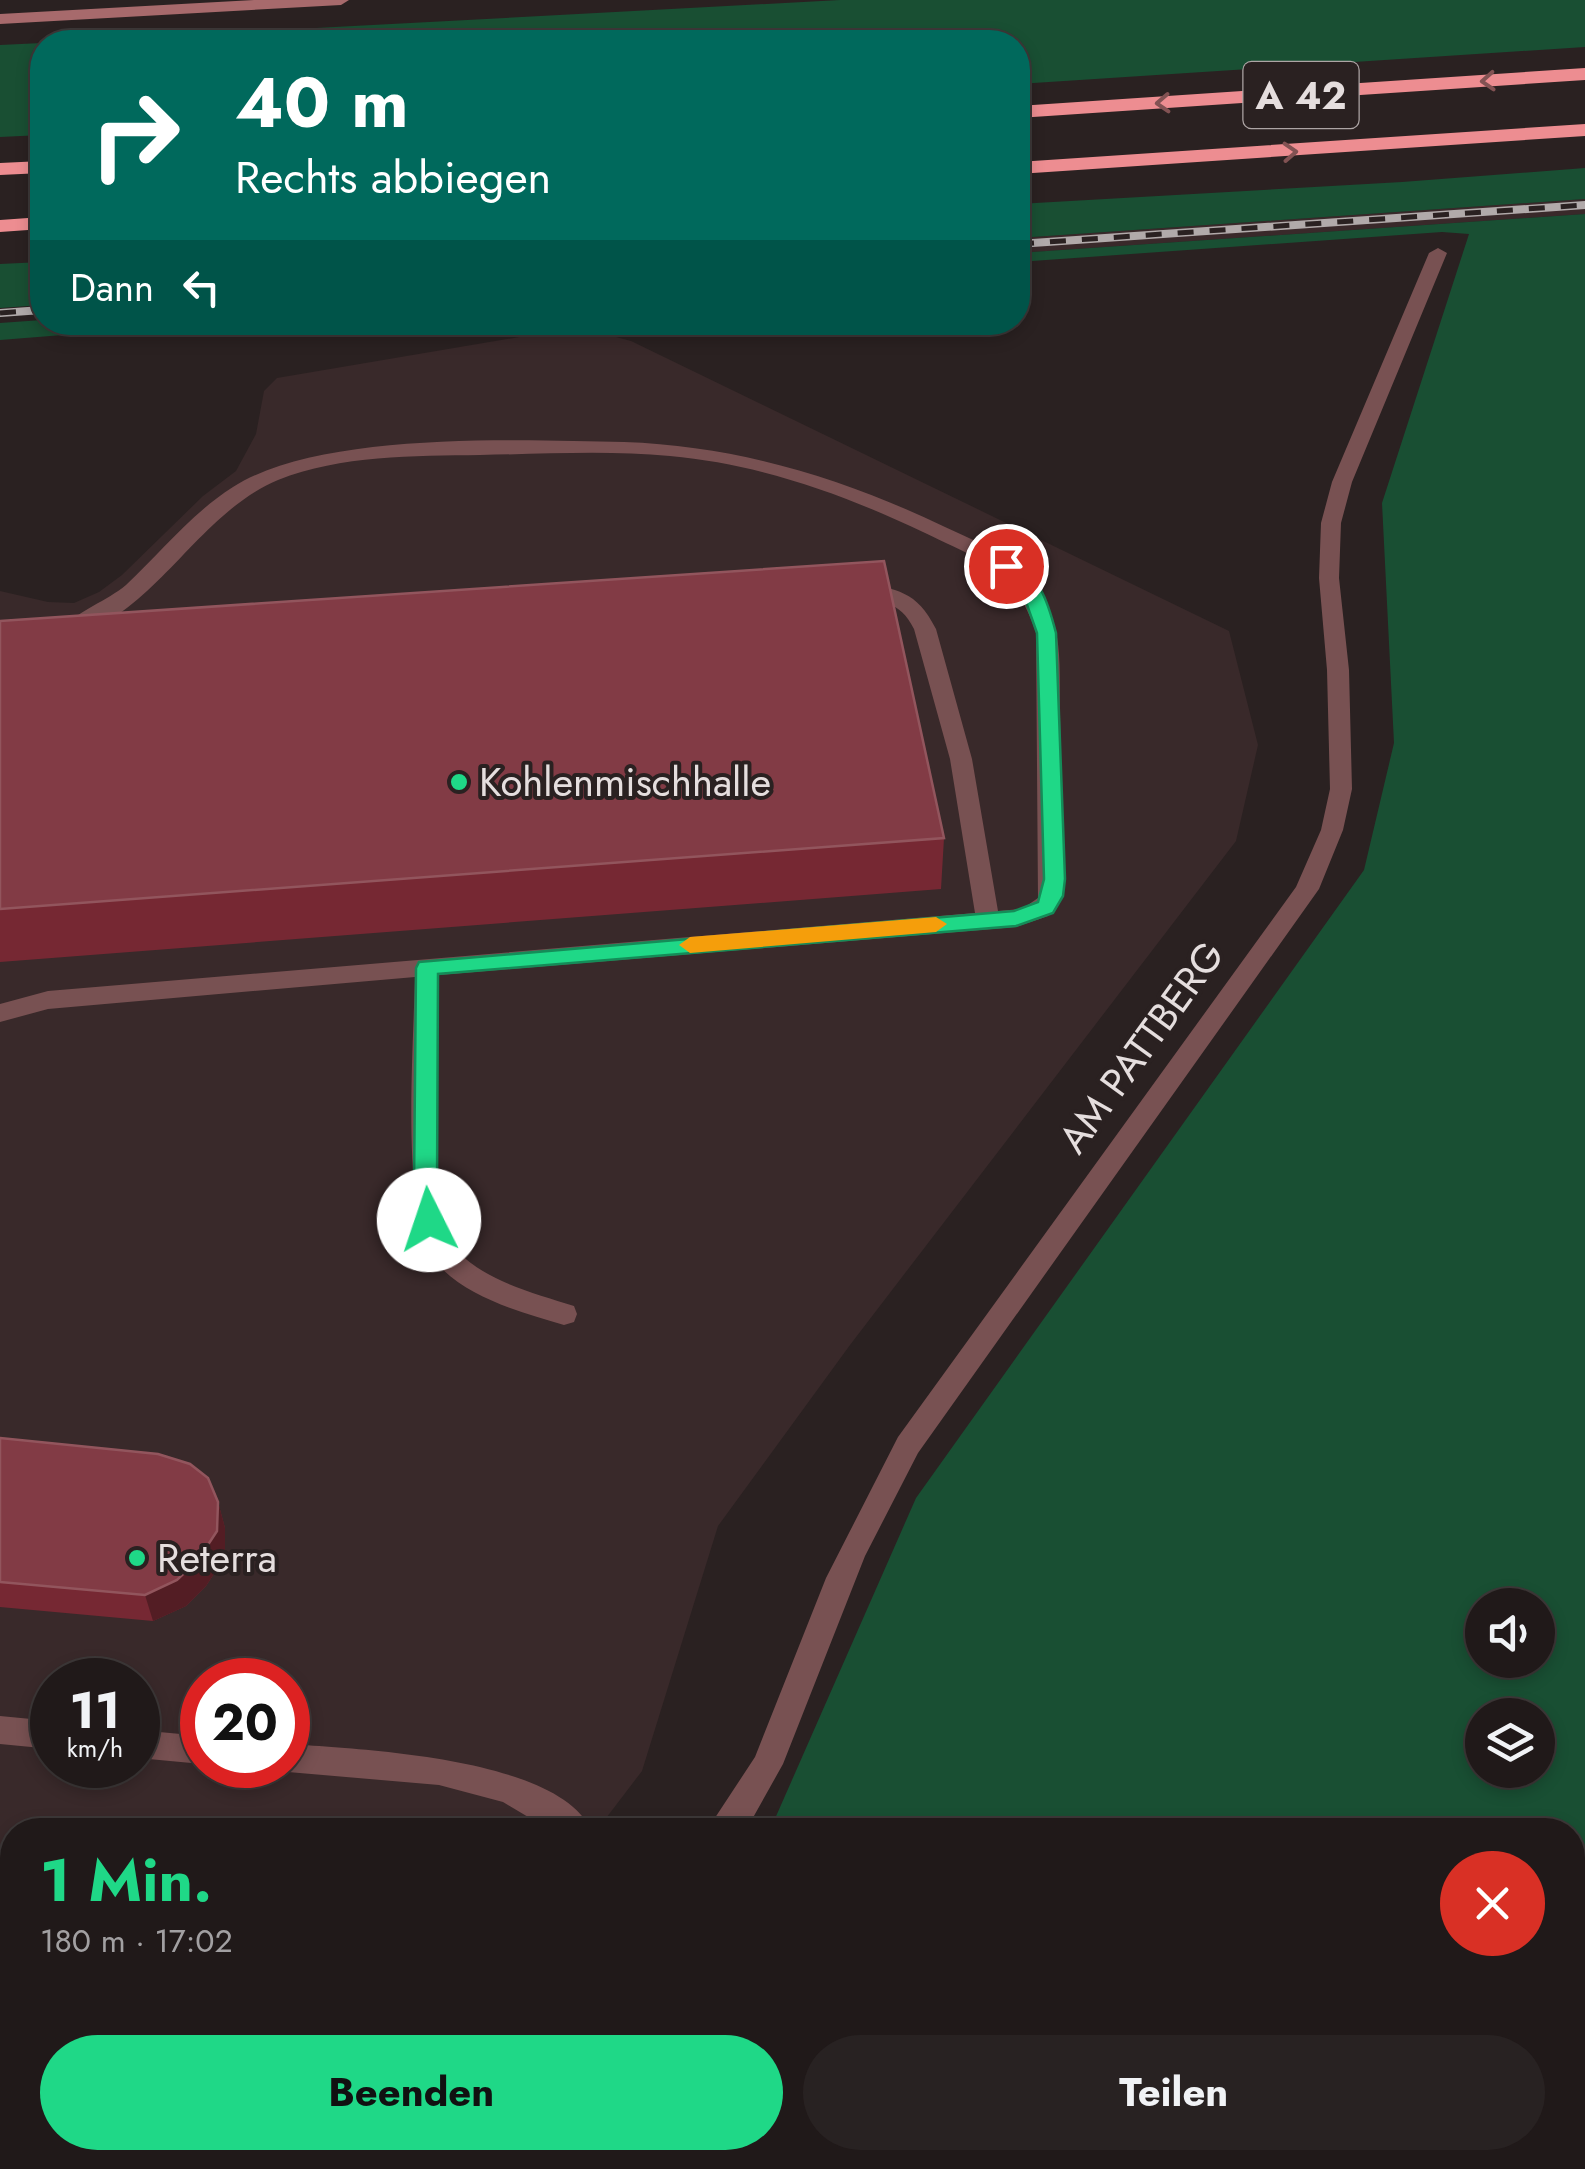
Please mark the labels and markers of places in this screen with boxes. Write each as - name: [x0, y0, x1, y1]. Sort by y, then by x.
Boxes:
- pin: [964, 524, 1049, 609]
- place label: Kohlenmischhalle: [479, 753, 771, 811]
- marker: Kohlenmischhalle: [448, 771, 470, 793]
- place label: Reterra: [157, 1529, 277, 1587]
- marker: Reterra: [126, 1547, 148, 1569]

